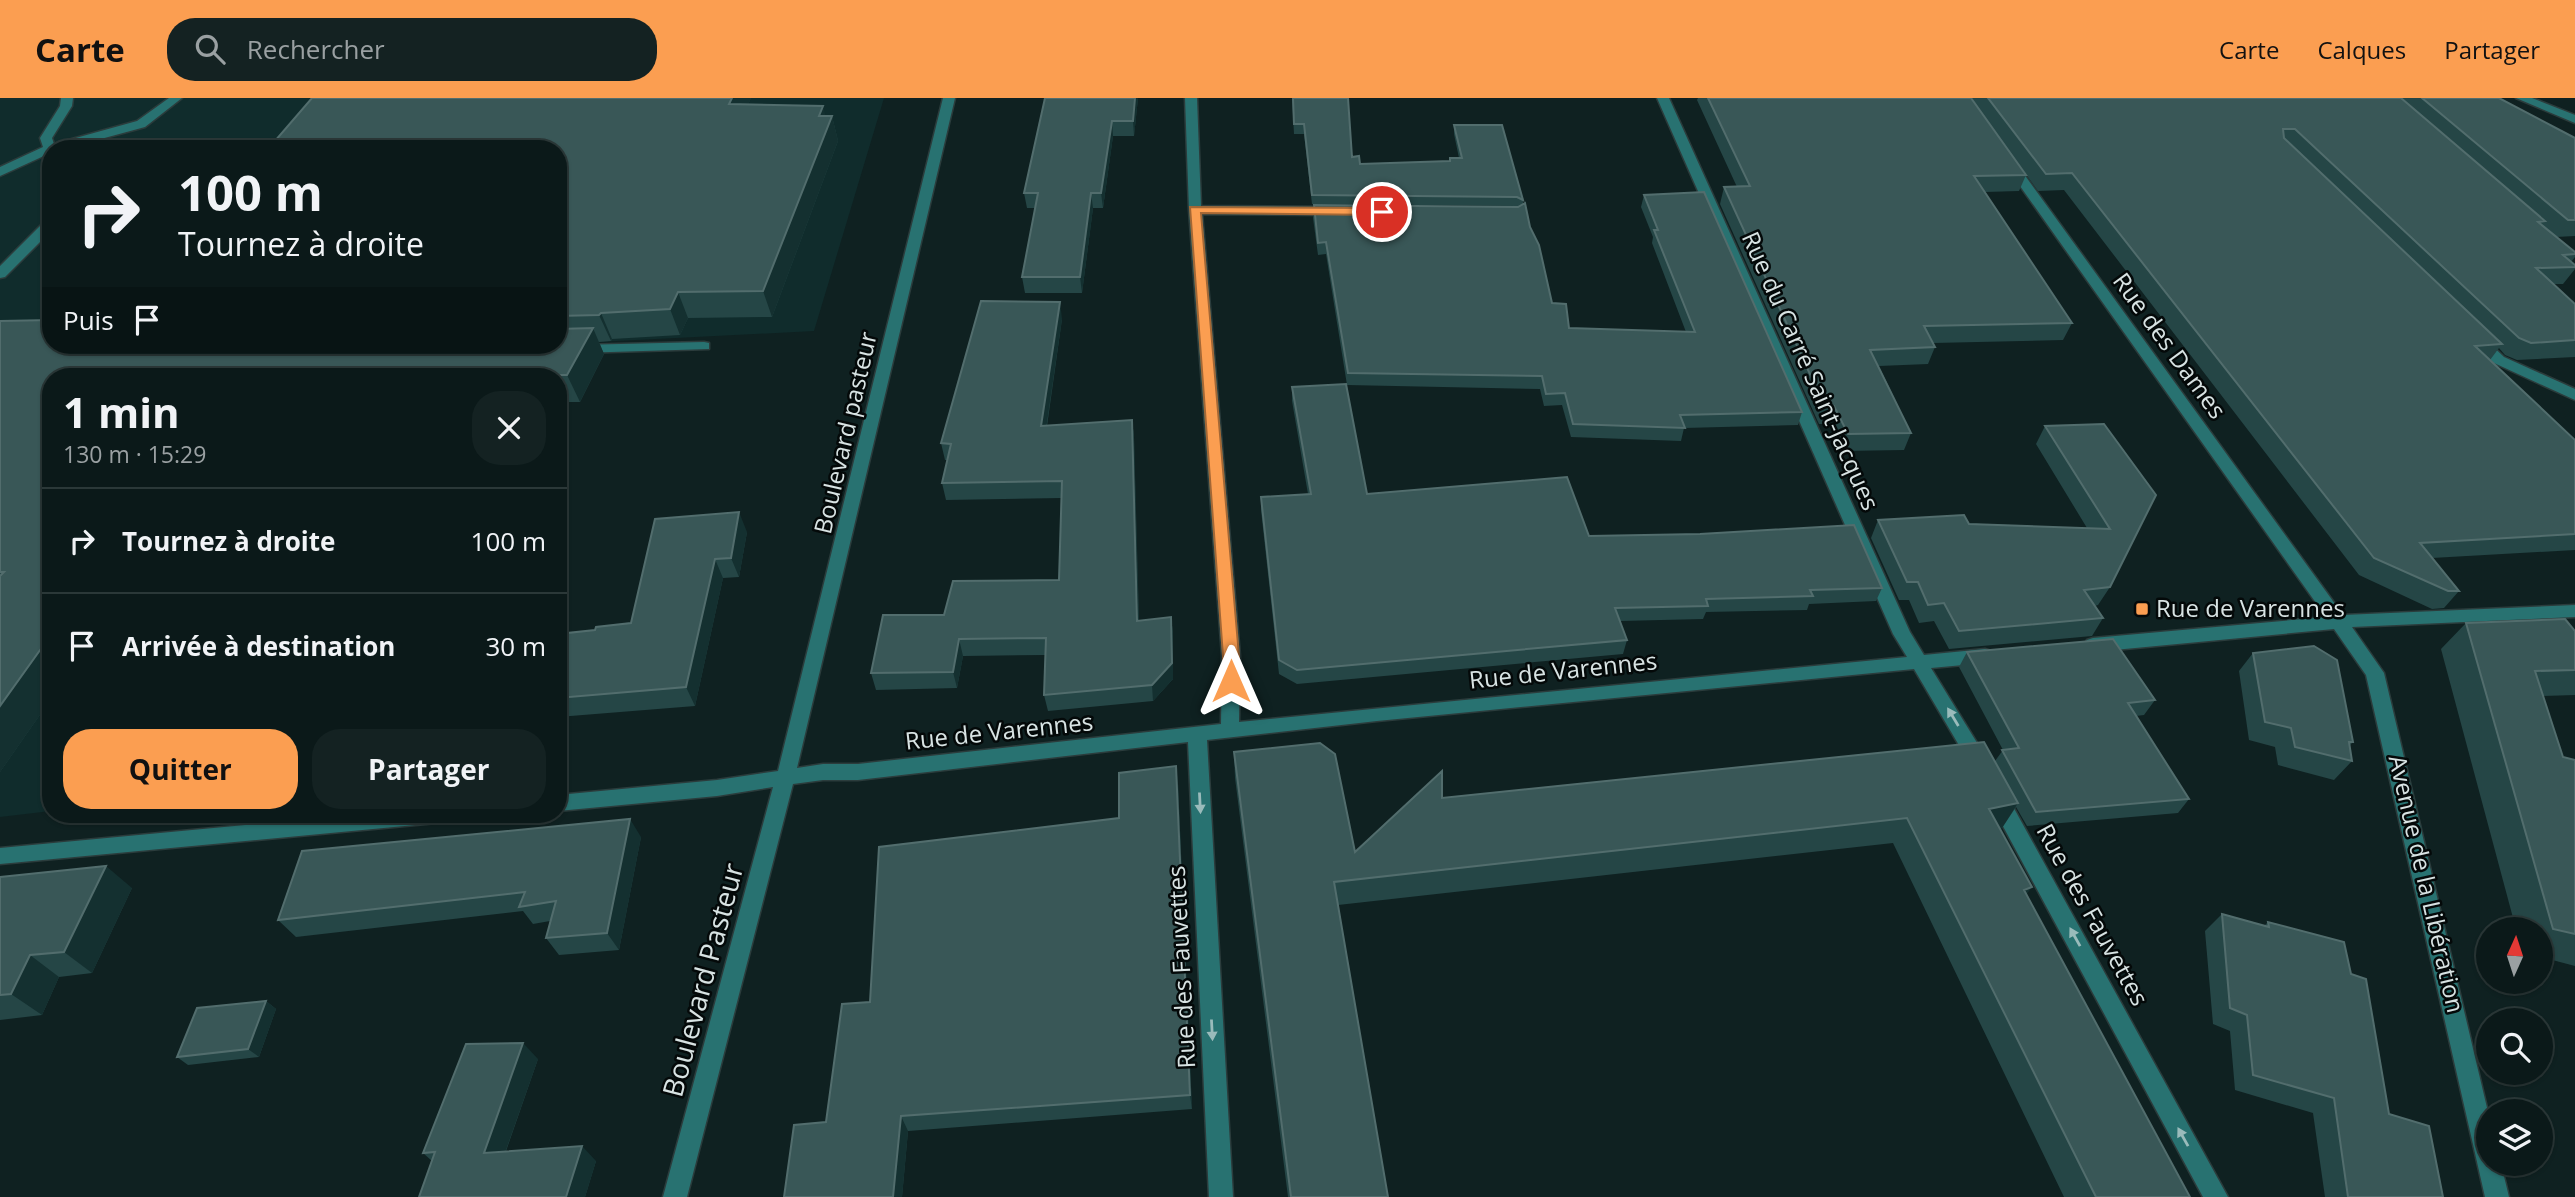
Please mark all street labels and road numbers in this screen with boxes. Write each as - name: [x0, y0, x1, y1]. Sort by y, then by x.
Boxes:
- street label: Rue du Carré Saint-Jacques: [1735, 226, 1888, 515]
- street label: Rue des Dames: [2106, 265, 2234, 425]
- street label: Boulevard pasteur: [805, 328, 884, 537]
- street label: Rue de Varennes: [1467, 643, 1659, 696]
- street label: Rue de Varennes: [903, 704, 1095, 757]
- street label: Avenue de la Libération: [2382, 752, 2473, 1016]
- street label: Rue des Fauvettes: [2030, 817, 2157, 1011]
- street label: Boulevard Pasteur: [653, 858, 752, 1101]
- street label: Rue des Fauvettes: [1159, 865, 1202, 1069]

